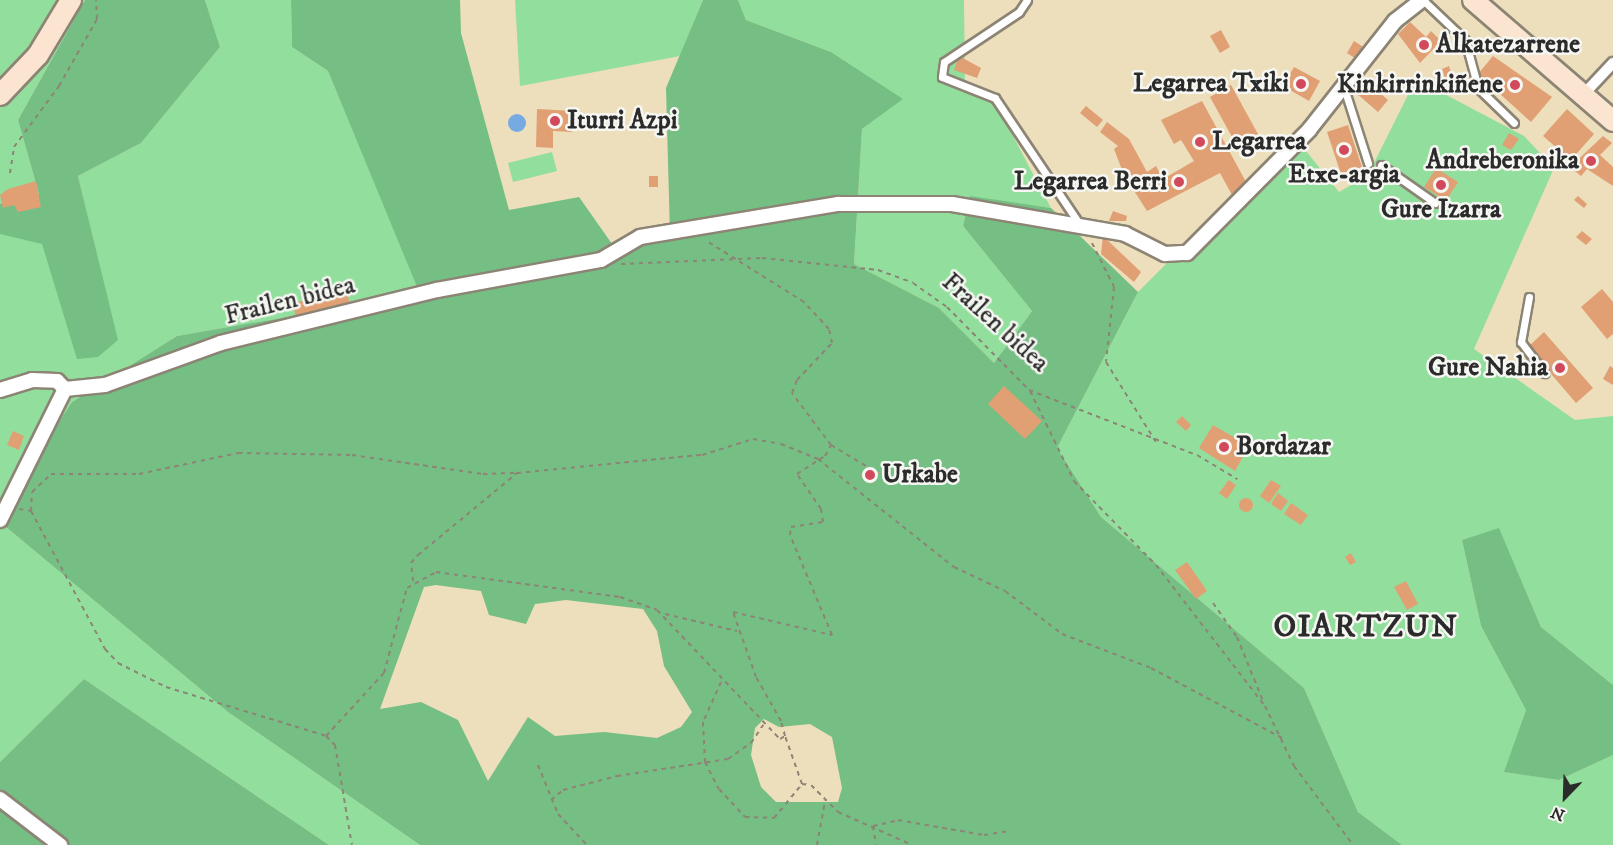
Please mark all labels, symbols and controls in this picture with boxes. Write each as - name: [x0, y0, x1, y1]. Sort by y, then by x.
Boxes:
- place label: Alkatezarrene: [1436, 29, 1580, 61]
- marker: Alkatezarrene: [1417, 38, 1431, 52]
- place label: Legarrea Txiki: [1133, 68, 1289, 100]
- place label: Kinkirrinkiñene: [1337, 69, 1503, 101]
- marker: Legarrea Txiki: [1294, 77, 1308, 91]
- marker: Kinkirrinkiñene: [1508, 78, 1522, 92]
- place label: Iturri Azpi: [567, 105, 677, 137]
- marker: Iturri Azpi: [548, 114, 562, 128]
- place label: Legarrea: [1212, 126, 1306, 158]
- marker: Legarrea: [1193, 135, 1207, 149]
- marker: Etxe-argia: [1337, 143, 1351, 157]
- place label: Andreberonika: [1426, 145, 1579, 177]
- marker: Andreberonika: [1584, 154, 1598, 168]
- place label: Etxe-argia: [1288, 159, 1400, 191]
- place label: Legarrea Berri: [1014, 166, 1167, 198]
- marker: Legarrea Berri: [1172, 175, 1186, 189]
- marker: Gure Izarra: [1434, 178, 1448, 192]
- place label: Gure Izarra: [1381, 194, 1501, 226]
- street label: Frailen bidea: [935, 267, 1055, 379]
- street label: Frailen bidea: [222, 270, 358, 332]
- place label: Gure Nahia: [1428, 352, 1548, 384]
- marker: Gure Nahia: [1553, 361, 1567, 375]
- place label: Bordazar: [1236, 431, 1331, 463]
- marker: Bordazar: [1217, 440, 1231, 454]
- place label: Urkabe: [882, 459, 958, 491]
- marker: Urkabe: [863, 468, 877, 482]
- district label: OIARTZUN: [1274, 608, 1458, 646]
- north arrow: [1535, 767, 1595, 827]
- text: N: [1548, 802, 1568, 825]

